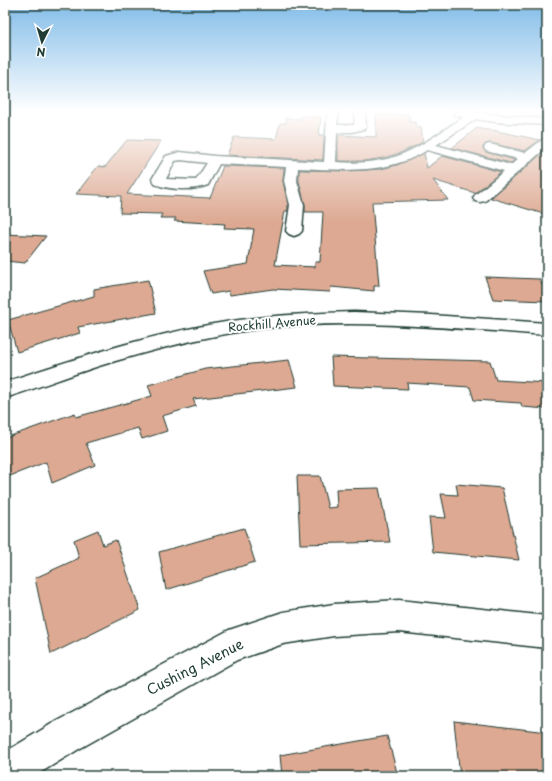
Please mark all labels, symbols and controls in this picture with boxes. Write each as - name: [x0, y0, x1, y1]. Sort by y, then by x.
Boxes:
- north arrow: [22, 22, 62, 62]
- text: N: [36, 44, 46, 61]
- street label: Rockhill Avenue: [227, 310, 317, 336]
- street label: Cushing Avenue: [143, 633, 247, 700]

